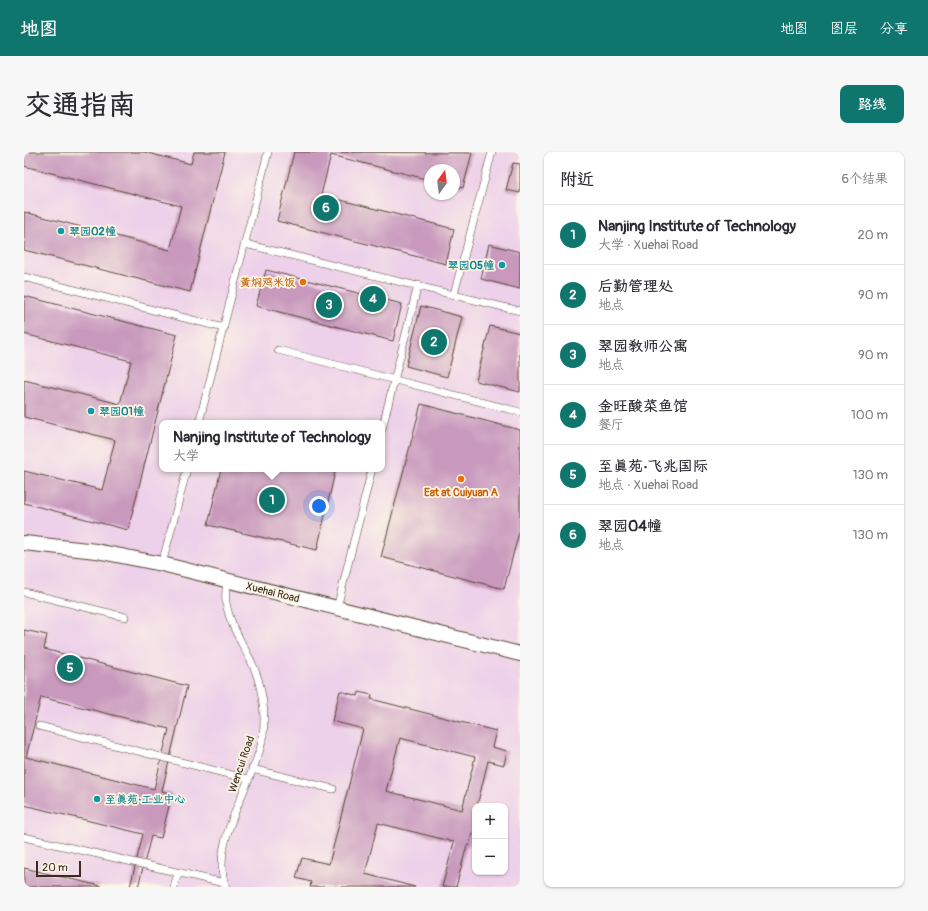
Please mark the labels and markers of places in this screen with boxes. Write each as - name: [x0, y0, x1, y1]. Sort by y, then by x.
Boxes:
- pin: 6: [313, 193, 339, 223]
- place label: 翠园02幢: [69, 225, 117, 238]
- marker: 翠园02幢: [56, 226, 66, 236]
- place label: 翠园05幢: [448, 259, 495, 272]
- marker: 翠园05幢: [497, 260, 507, 270]
- place label: 黄焖鸡米饭: [240, 276, 295, 289]
- marker: 黄焖鸡米饭: [298, 277, 308, 287]
- pin: 4: [360, 284, 386, 314]
- pin: 3: [316, 290, 342, 320]
- pin: 2: [421, 327, 447, 357]
- place label: 翠园01幢: [99, 405, 145, 418]
- marker: 翠园01幢: [86, 406, 96, 416]
- marker: Eat at Cuiyuan A: [456, 474, 466, 484]
- pin: 1: [259, 485, 285, 515]
- place label: Eat at Cuiyuan A: [424, 486, 499, 499]
- pin: 5: [57, 653, 83, 683]
- place label: 至真苑·工业中心: [105, 793, 186, 806]
- marker: 至真苑·工业中心: [92, 794, 102, 804]

